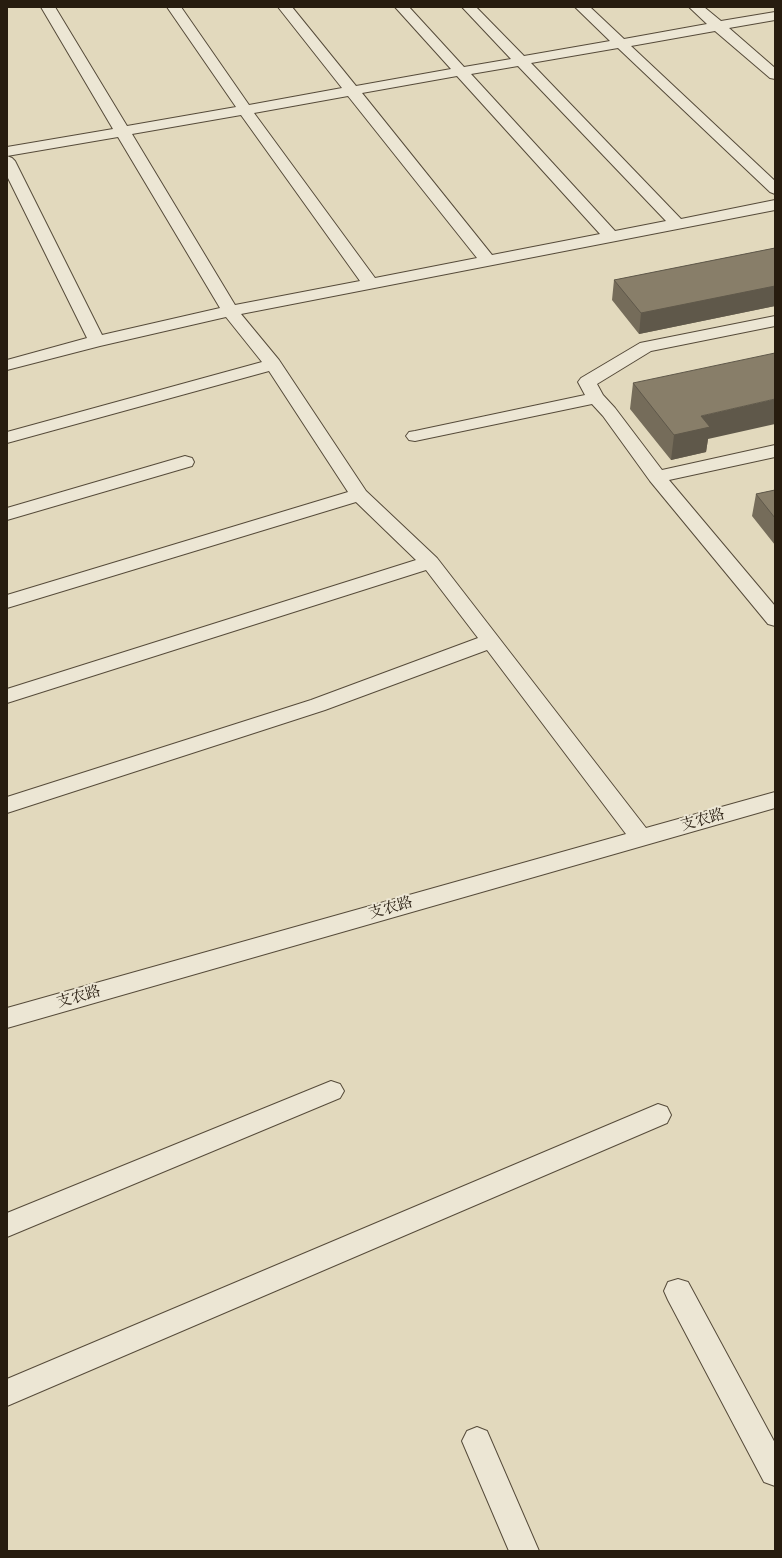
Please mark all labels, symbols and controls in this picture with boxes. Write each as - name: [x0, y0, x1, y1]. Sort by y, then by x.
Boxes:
- street label: 支农路: [679, 806, 727, 836]
- street label: 支农路: [367, 894, 415, 924]
- street label: 支农路: [55, 983, 103, 1013]

